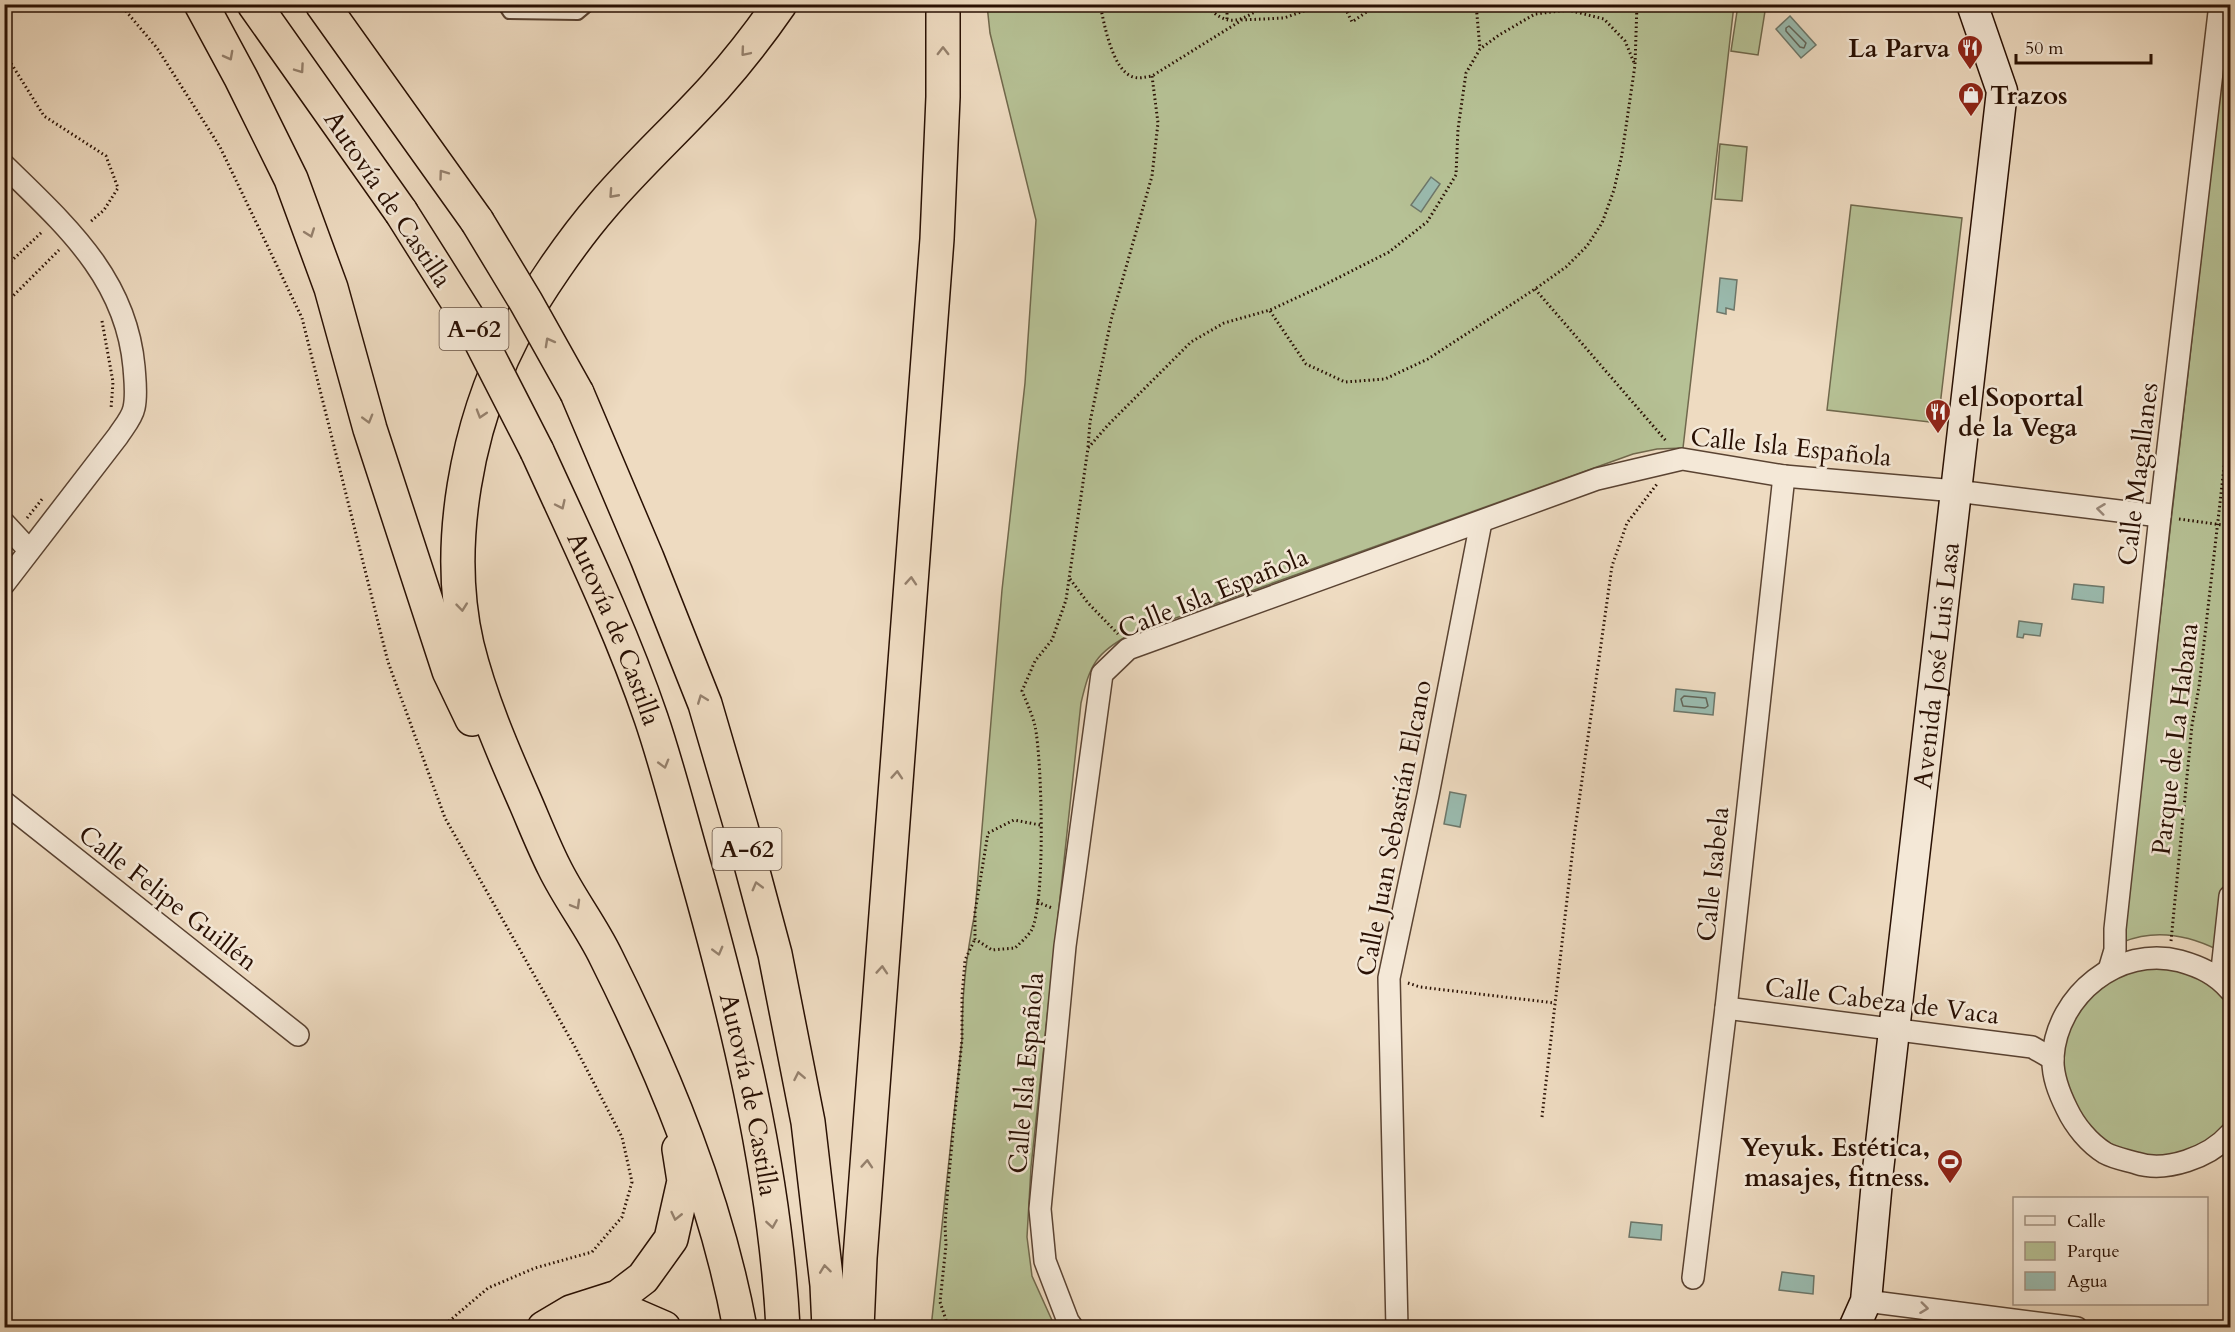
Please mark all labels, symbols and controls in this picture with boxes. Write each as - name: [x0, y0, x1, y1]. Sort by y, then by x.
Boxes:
- scale bar: [2016, 27, 2151, 65]
- place label: La Parva: [1848, 31, 1950, 66]
- restaurant icon: La Parva: [1955, 33, 1985, 71]
- text: 50 m: [2025, 36, 2064, 61]
- one-way arrow: [741, 45, 752, 56]
- one-way arrow: [937, 46, 949, 55]
- one-way arrow: [222, 49, 233, 60]
- one-way arrow: [293, 63, 304, 74]
- place label: Trazos: [1990, 78, 2068, 113]
- shop icon: Trazos: [1956, 80, 1986, 118]
- street label: Autovía de Castilla: [316, 104, 460, 294]
- one-way arrow: [439, 169, 450, 180]
- one-way arrow: [609, 188, 620, 198]
- one-way arrow: [303, 227, 316, 237]
- road number: A-62: [440, 308, 508, 350]
- one-way arrow: [544, 338, 556, 348]
- place label: el Soportal de la Vega: [1958, 380, 2084, 445]
- street label: Calle Magallanes: [2109, 380, 2167, 568]
- restaurant icon: el Soportal de la Vega: [1923, 397, 1953, 435]
- one-way arrow: [476, 408, 488, 419]
- one-way arrow: [360, 414, 373, 424]
- street label: Calle Isla Española: [1689, 419, 1893, 475]
- one-way arrow: [554, 498, 566, 509]
- one-way arrow: [2097, 503, 2106, 516]
- street label: Autovía de Castilla: [559, 526, 670, 730]
- street label: Calle Isla Española: [1113, 539, 1313, 647]
- street label: Avenida José Luis Lasa: [1904, 540, 1968, 791]
- one-way arrow: [904, 576, 917, 586]
- one-way arrow: [455, 602, 468, 612]
- street label: Parque de La Habana: [2143, 621, 2207, 857]
- street label: Calle Juan Sebastián Elcano: [1348, 677, 1440, 979]
- one-way arrow: [697, 694, 710, 704]
- one-way arrow: [657, 758, 669, 768]
- one-way arrow: [890, 771, 903, 780]
- street label: Calle Isabela: [1689, 805, 1737, 943]
- street label: Calle Felipe Guillén: [71, 817, 265, 979]
- road number: A-62: [712, 828, 782, 870]
- one-way arrow: [751, 881, 764, 891]
- one-way arrow: [568, 899, 580, 909]
- one-way arrow: [711, 946, 724, 956]
- one-way arrow: [875, 965, 888, 974]
- street label: Calle Cabeza de Vaca: [1763, 969, 2001, 1033]
- street label: Calle Isla Española: [1000, 971, 1052, 1175]
- street label: Autovía de Castilla: [711, 990, 787, 1198]
- one-way arrow: [793, 1071, 806, 1081]
- place label: Yeyuk. Estética, masajes, fitness.: [1740, 1130, 1930, 1195]
- sports icon: Yeyuk. Estética, masajes, fitness.: [1935, 1147, 1965, 1185]
- one-way arrow: [861, 1160, 874, 1169]
- legend: [2013, 1197, 2208, 1305]
- text: Calle: [2067, 1209, 2106, 1234]
- one-way arrow: [671, 1211, 684, 1221]
- one-way arrow: [766, 1220, 778, 1229]
- text: Parque: [2067, 1239, 2120, 1264]
- one-way arrow: [819, 1265, 832, 1274]
- text: Agua: [2067, 1269, 2108, 1294]
- one-way arrow: [1919, 1301, 1929, 1314]

